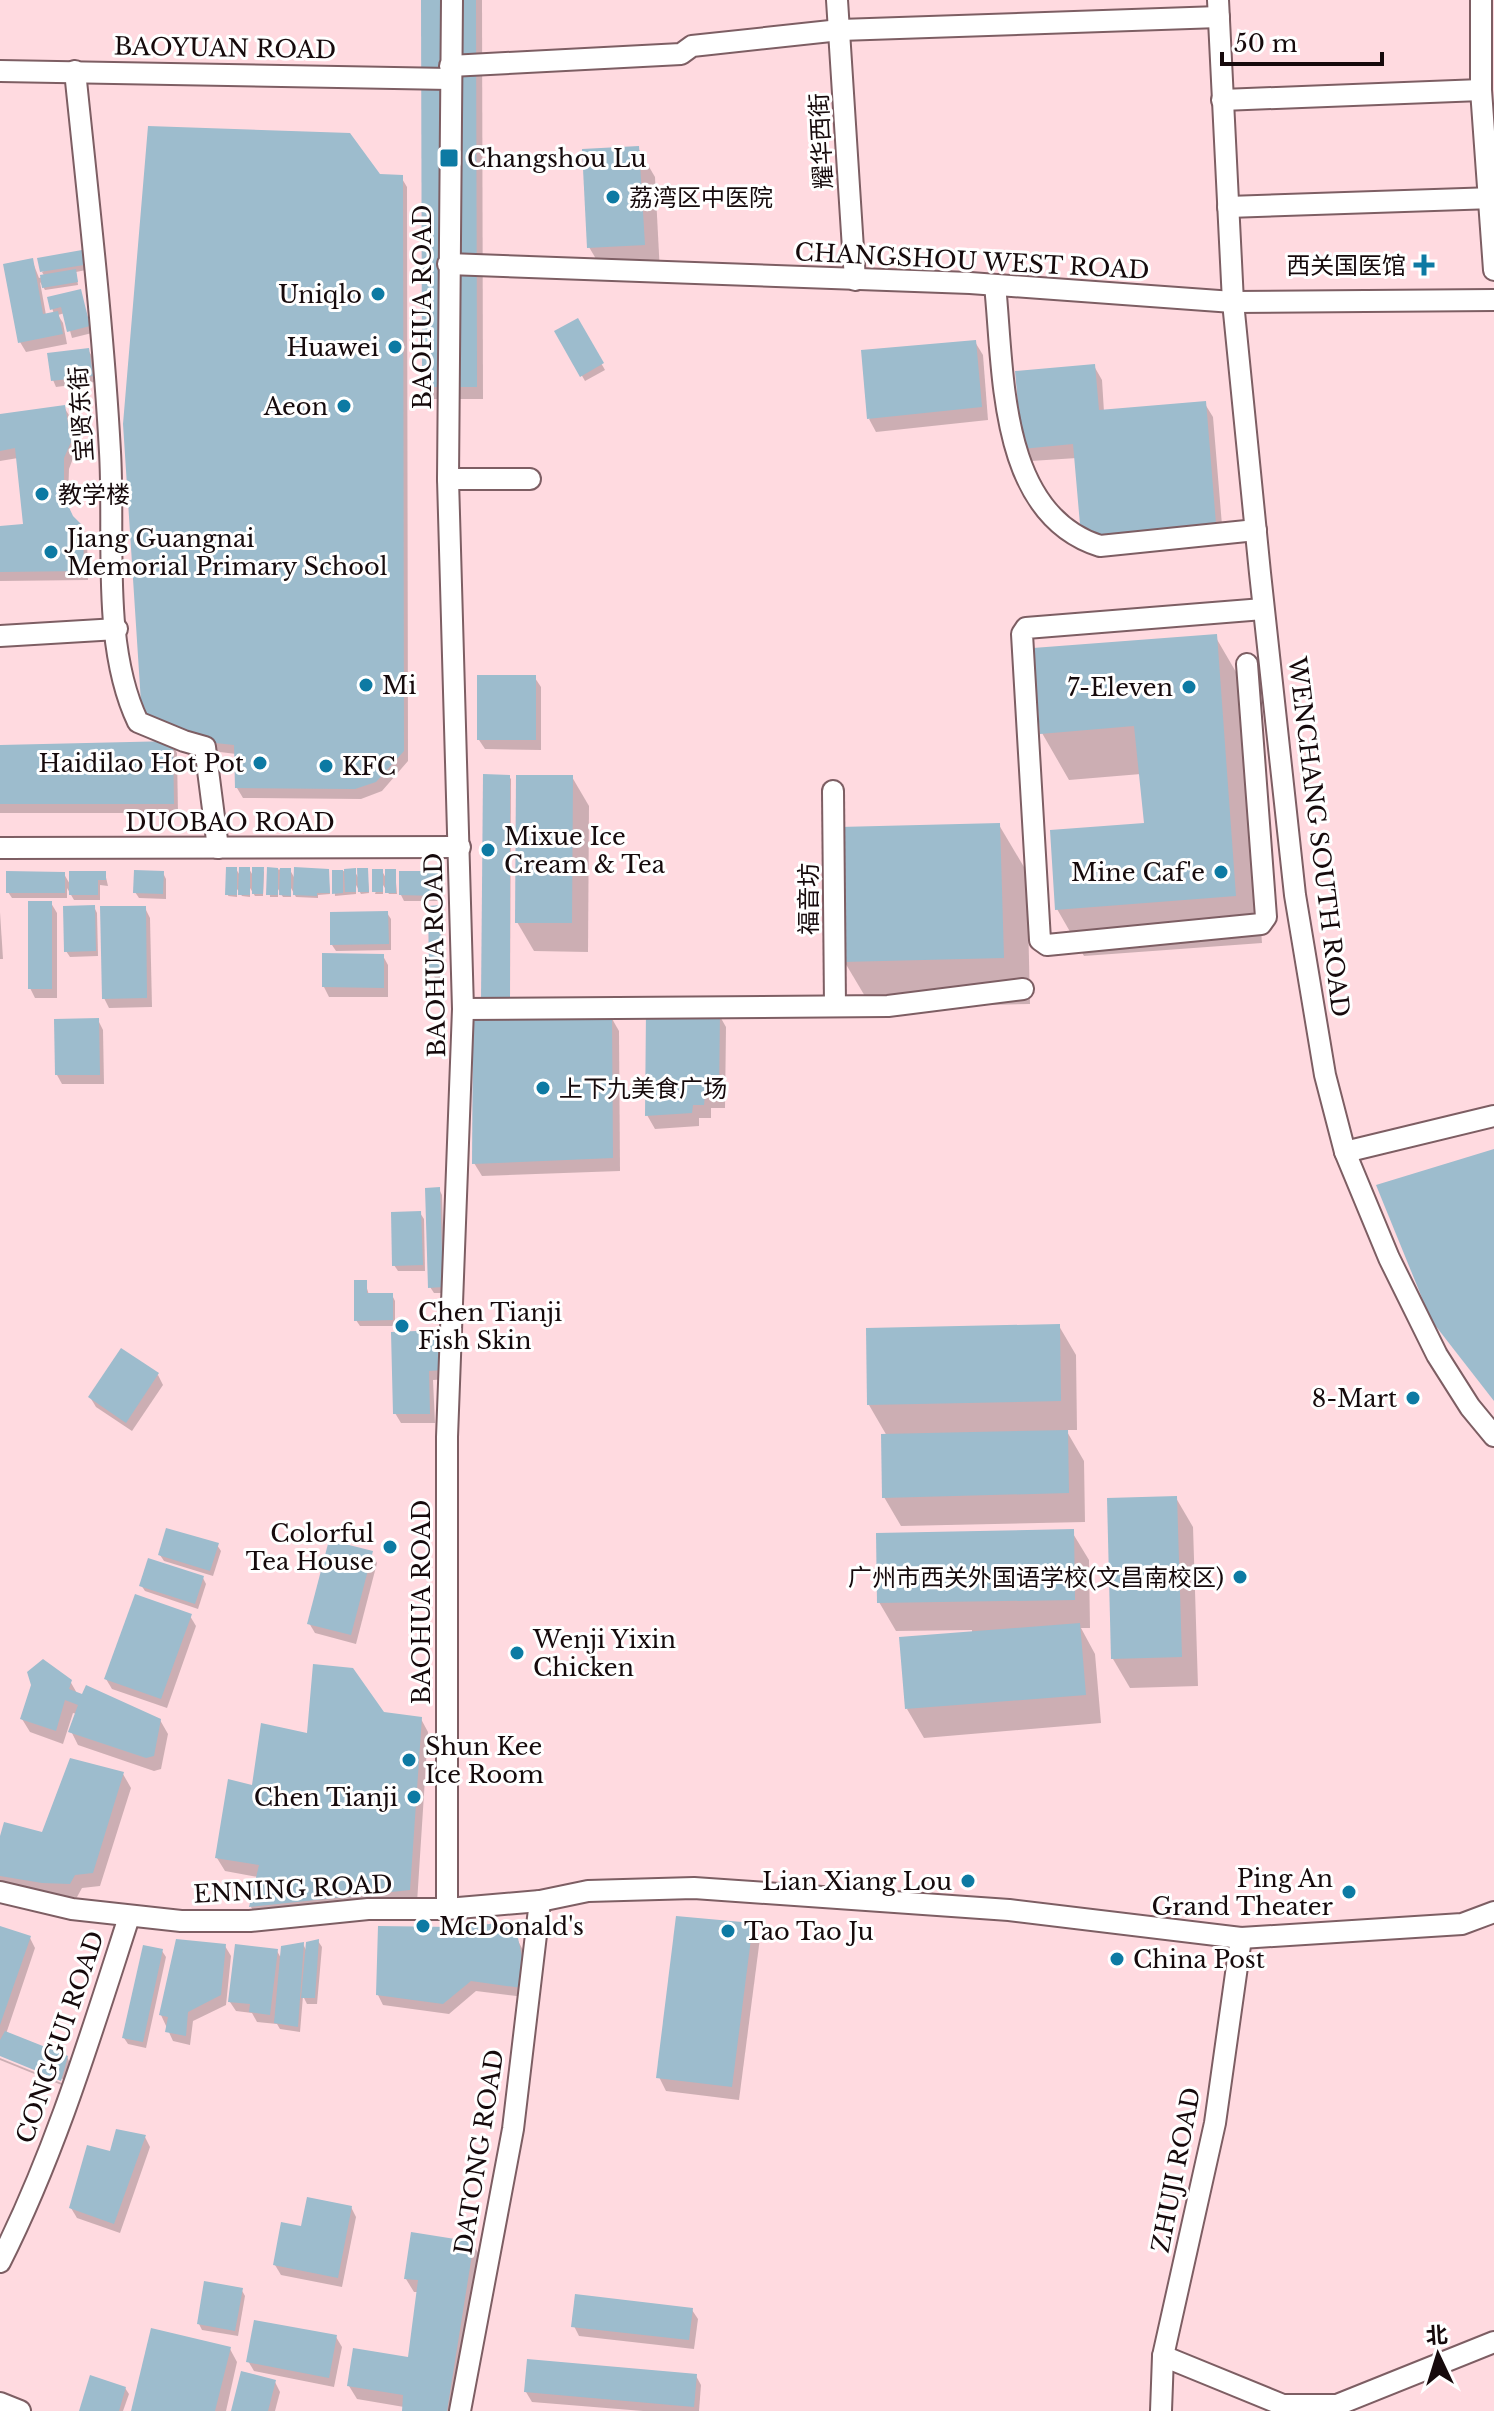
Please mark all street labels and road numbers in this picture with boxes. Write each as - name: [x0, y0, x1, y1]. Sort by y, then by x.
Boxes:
- street label: BAOYUAN ROAD: [114, 32, 336, 64]
- street label: 耀华西街: [804, 92, 838, 190]
- street label: BAOHUA ROAD: [408, 205, 437, 409]
- street label: CHANGSHOU WEST ROAD: [794, 237, 1150, 285]
- street label: 宝贤东街: [63, 365, 99, 463]
- street label: WENCHANG SOUTH ROAD: [1282, 654, 1355, 1019]
- street label: DUOBAO ROAD: [125, 808, 335, 837]
- street label: BAOHUA ROAD: [419, 852, 451, 1058]
- street label: 福音坊: [794, 863, 823, 935]
- street label: BAOHUA ROAD: [407, 1500, 436, 1704]
- street label: ENNING ROAD: [193, 1869, 393, 1909]
- street label: CONGGUI ROAD: [10, 1927, 110, 2147]
- street label: DATONG ROAD: [448, 2047, 510, 2257]
- street label: ZHUJI ROAD: [1146, 2085, 1206, 2255]

